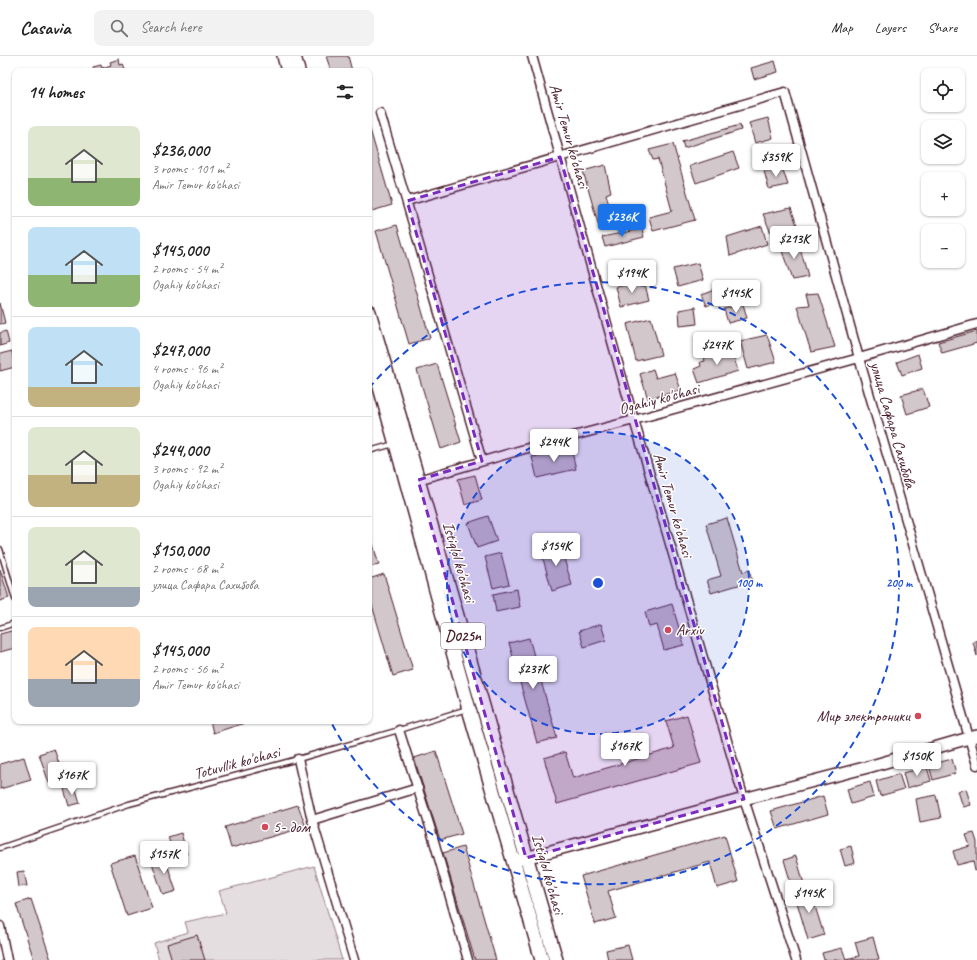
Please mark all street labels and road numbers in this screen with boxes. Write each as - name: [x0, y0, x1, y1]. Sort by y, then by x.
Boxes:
- street label: Amir Temur ko'chasi: [545, 82, 594, 192]
- street label: улица Сафара Сахибова: [865, 358, 921, 492]
- street label: Ogahiy ko'chasi: [617, 378, 703, 419]
- street label: Amir Temur ko'chasi: [649, 451, 698, 561]
- street label: Istiqlol ko'chasi: [438, 519, 481, 606]
- road number: D025n: [441, 623, 485, 649]
- street label: Totuvllik ko'chasi: [192, 741, 284, 784]
- street label: Istiqlol ko'chasi: [527, 831, 570, 918]

